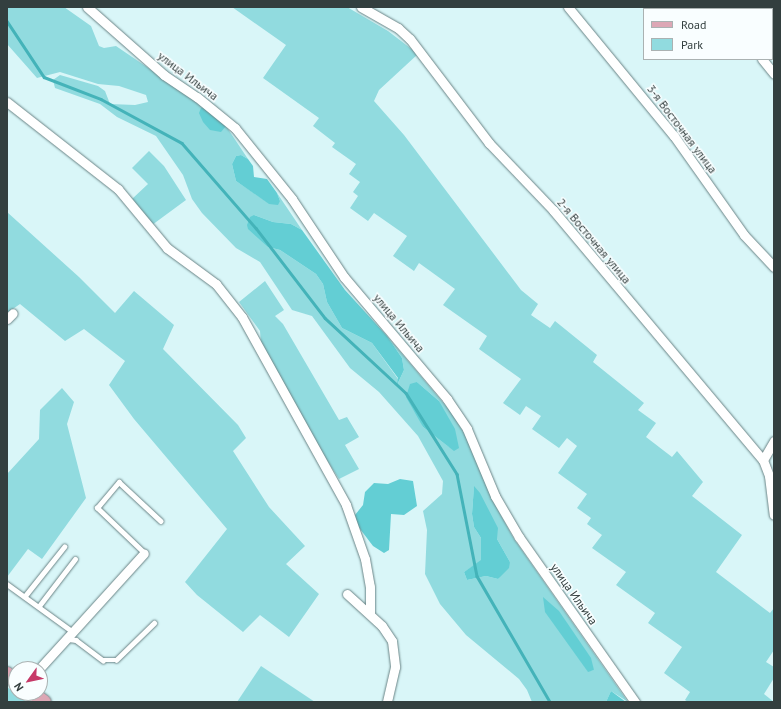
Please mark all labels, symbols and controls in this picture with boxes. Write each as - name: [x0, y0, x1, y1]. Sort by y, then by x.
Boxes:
- legend: [643, 8, 773, 60]
- text: Road: [681, 17, 706, 32]
- text: Park: [681, 37, 703, 52]
- street label: улица Ильича: [155, 49, 221, 103]
- street label: 3-я Восточная улица: [644, 82, 720, 176]
- street label: 2-я Восточная улица: [554, 195, 634, 287]
- street label: улица Ильича: [370, 291, 428, 355]
- street label: улица Ильича: [547, 560, 601, 628]
- north arrow: [8, 661, 48, 701]
- text: N: [11, 680, 27, 694]

